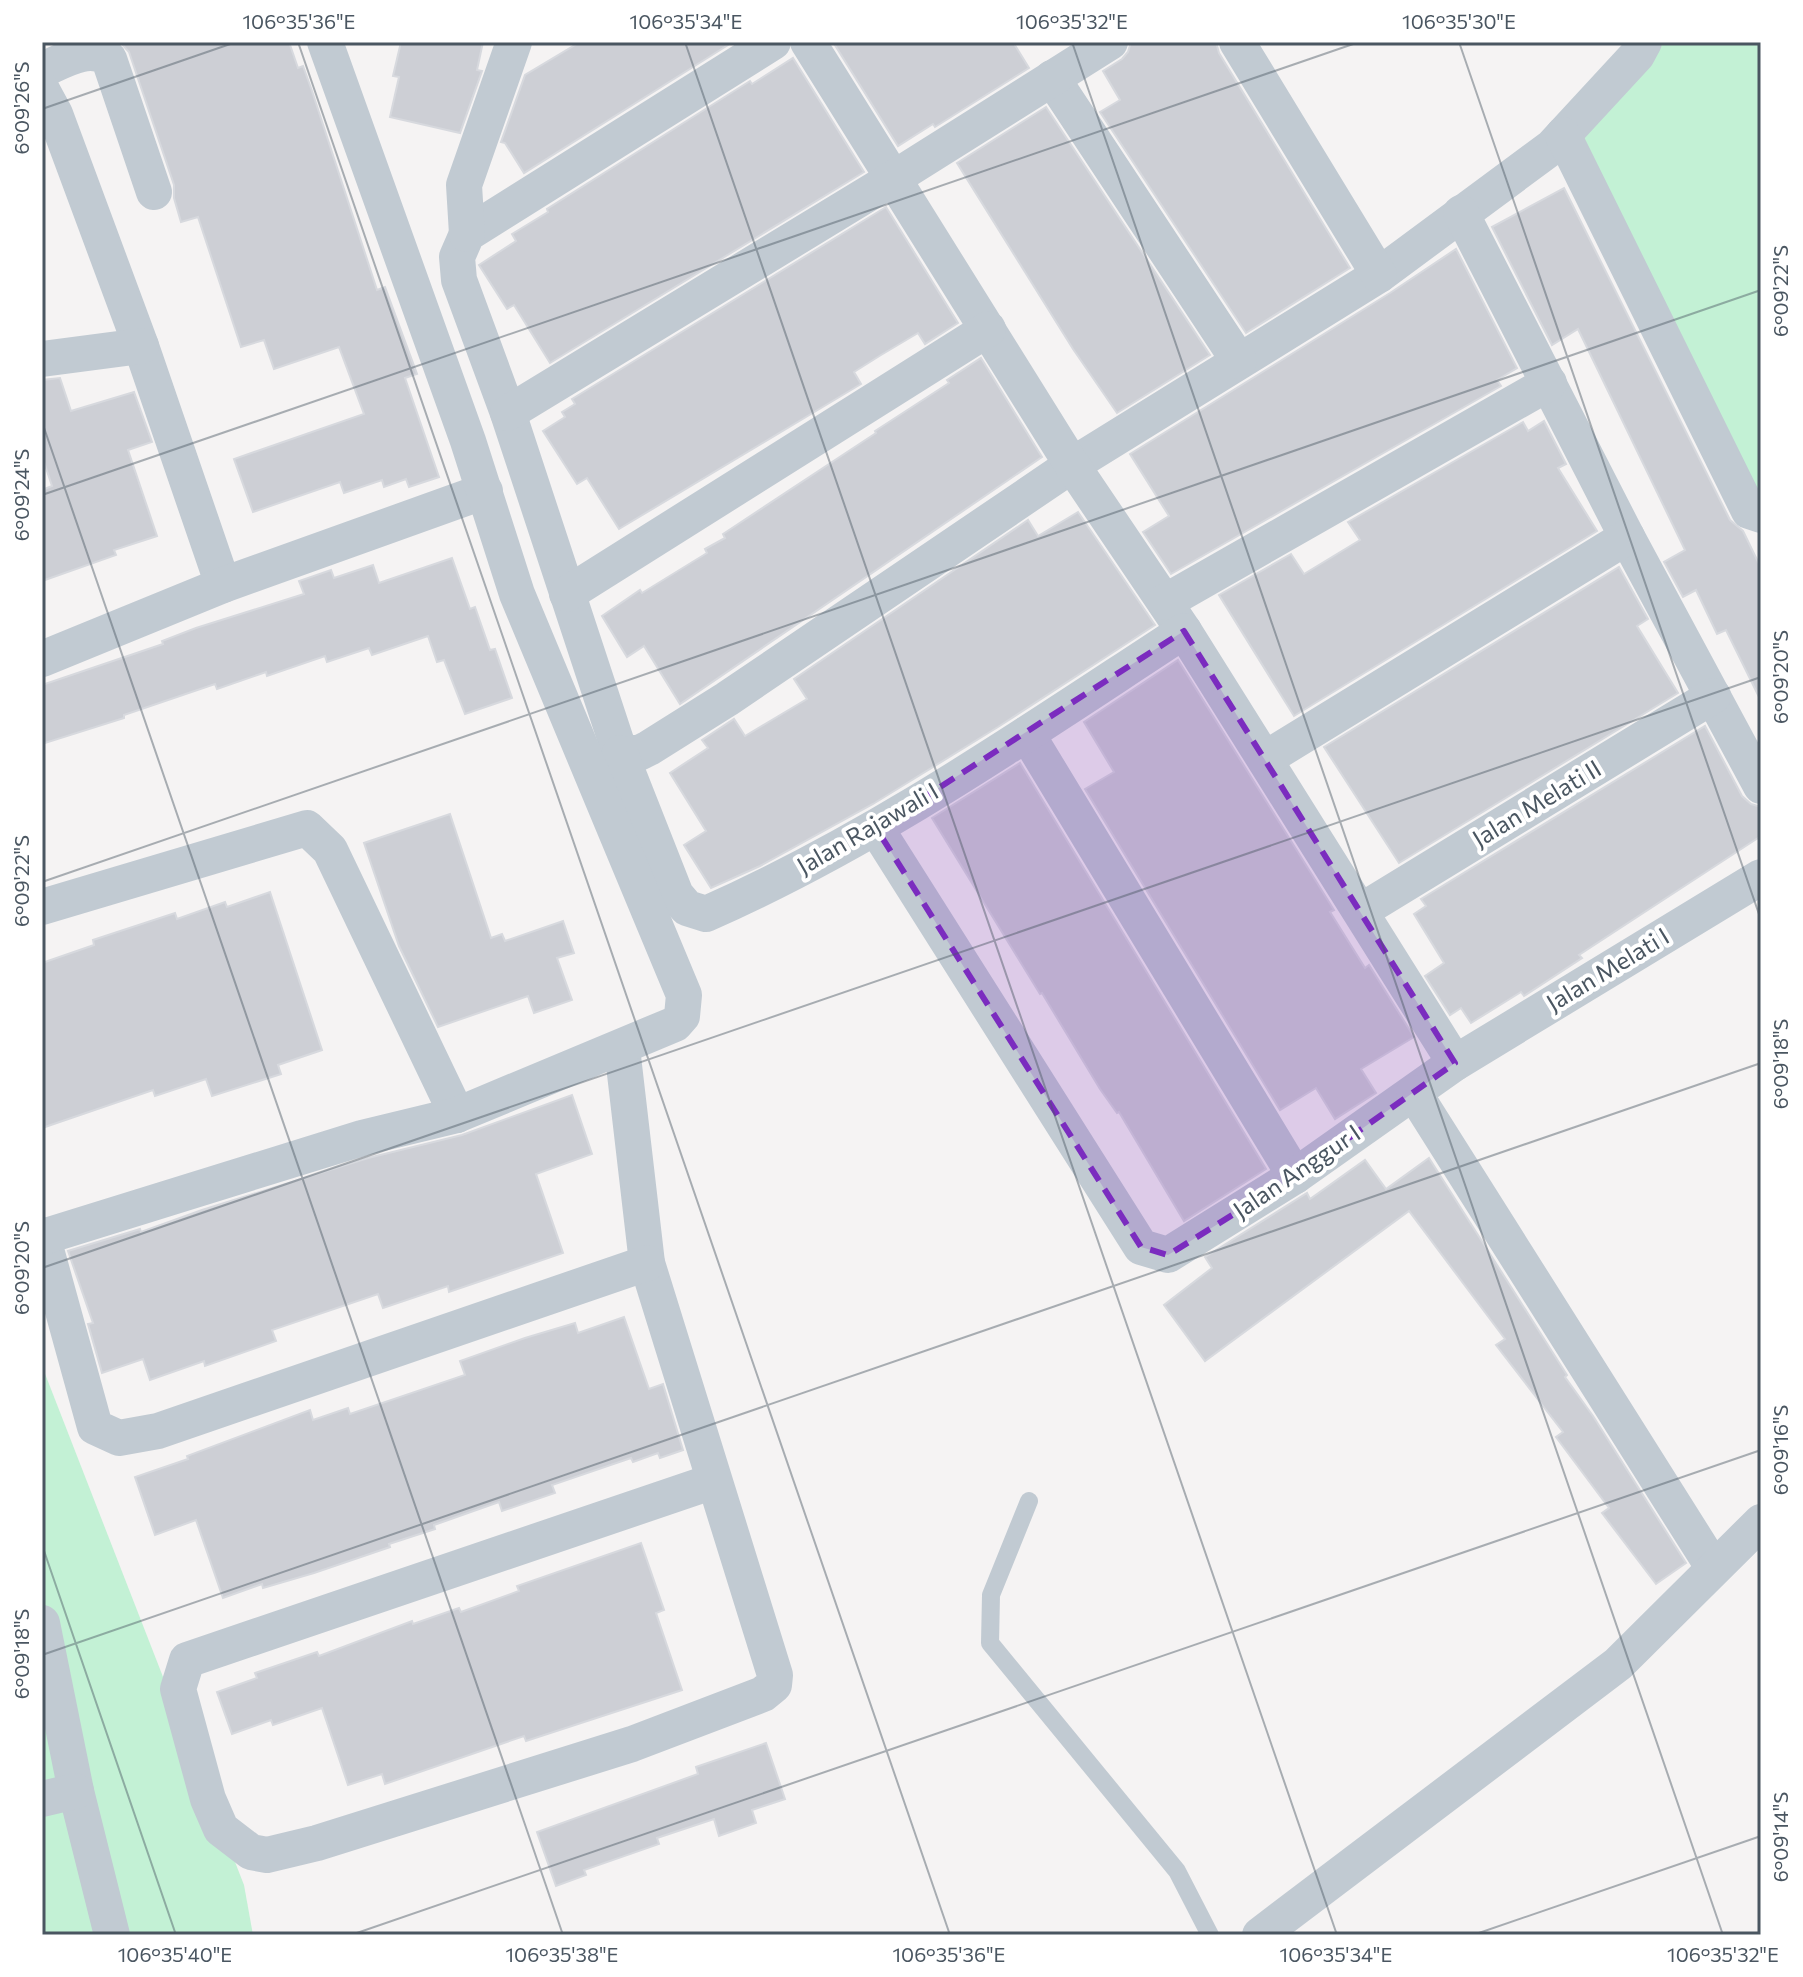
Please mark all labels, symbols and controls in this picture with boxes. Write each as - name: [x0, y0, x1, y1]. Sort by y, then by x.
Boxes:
- text: 106°35'36"E: [243, 9, 355, 33]
- text: 106°35'34"E: [630, 9, 742, 33]
- text: 106°35'32"E: [1016, 9, 1128, 33]
- text: 106°35'30"E: [1402, 9, 1516, 33]
- text: 6°09'26"S: [9, 61, 33, 155]
- text: 6°09'22"S: [1768, 245, 1792, 337]
- text: 6°09'24"S: [9, 449, 33, 541]
- text: 6°09'20"S: [1768, 630, 1792, 724]
- street label: Jalan Melati II: [1467, 753, 1606, 852]
- street label: Jalan Rajawali I: [791, 775, 943, 880]
- text: 6°09'22"S: [9, 835, 33, 927]
- street label: Jalan Melati I: [1541, 921, 1674, 1017]
- text: 6°09'18"S: [1768, 1019, 1792, 1109]
- street label: Jalan Anggur I: [1227, 1118, 1365, 1224]
- text: 6°09'20"S: [9, 1221, 33, 1315]
- text: 6°09'16"S: [1768, 1405, 1792, 1495]
- text: 6°09'18"S: [9, 1609, 33, 1699]
- text: 6°09'14"S: [1768, 1792, 1792, 1882]
- text: 106°35'40"E: [118, 1942, 232, 1966]
- text: 106°35'38"E: [506, 1942, 618, 1966]
- text: 106°35'36"E: [893, 1942, 1005, 1966]
- text: 106°35'34"E: [1280, 1942, 1392, 1966]
- text: 106°35'32"E: [1667, 1942, 1779, 1966]

